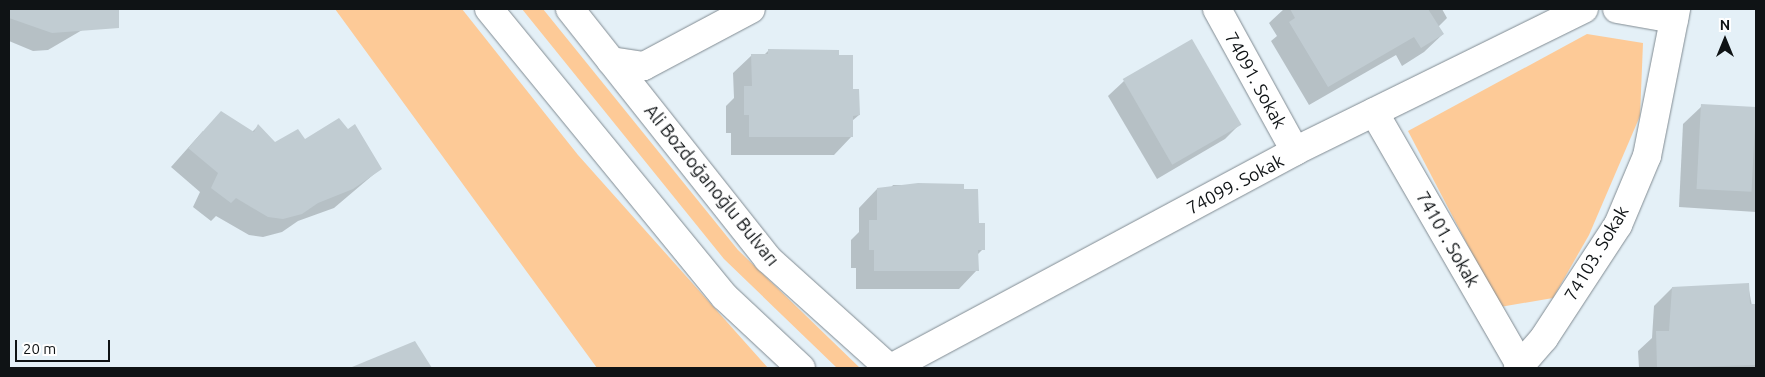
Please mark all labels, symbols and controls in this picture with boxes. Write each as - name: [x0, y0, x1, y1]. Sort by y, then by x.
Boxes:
- north arrow: [1700, 15, 1750, 65]
- text: N: [1720, 17, 1730, 33]
- street label: 74091. Sokak: [1221, 28, 1291, 132]
- street label: Ali Bozdoğanoğlu Bulvarı: [640, 100, 784, 270]
- street label: 74099. Sokak: [1183, 149, 1287, 219]
- street label: 74101. Sokak: [1412, 187, 1484, 291]
- street label: 74103. Sokak: [1559, 202, 1633, 304]
- scale bar: [18, 330, 112, 362]
- text: 20 m: [23, 340, 56, 357]

